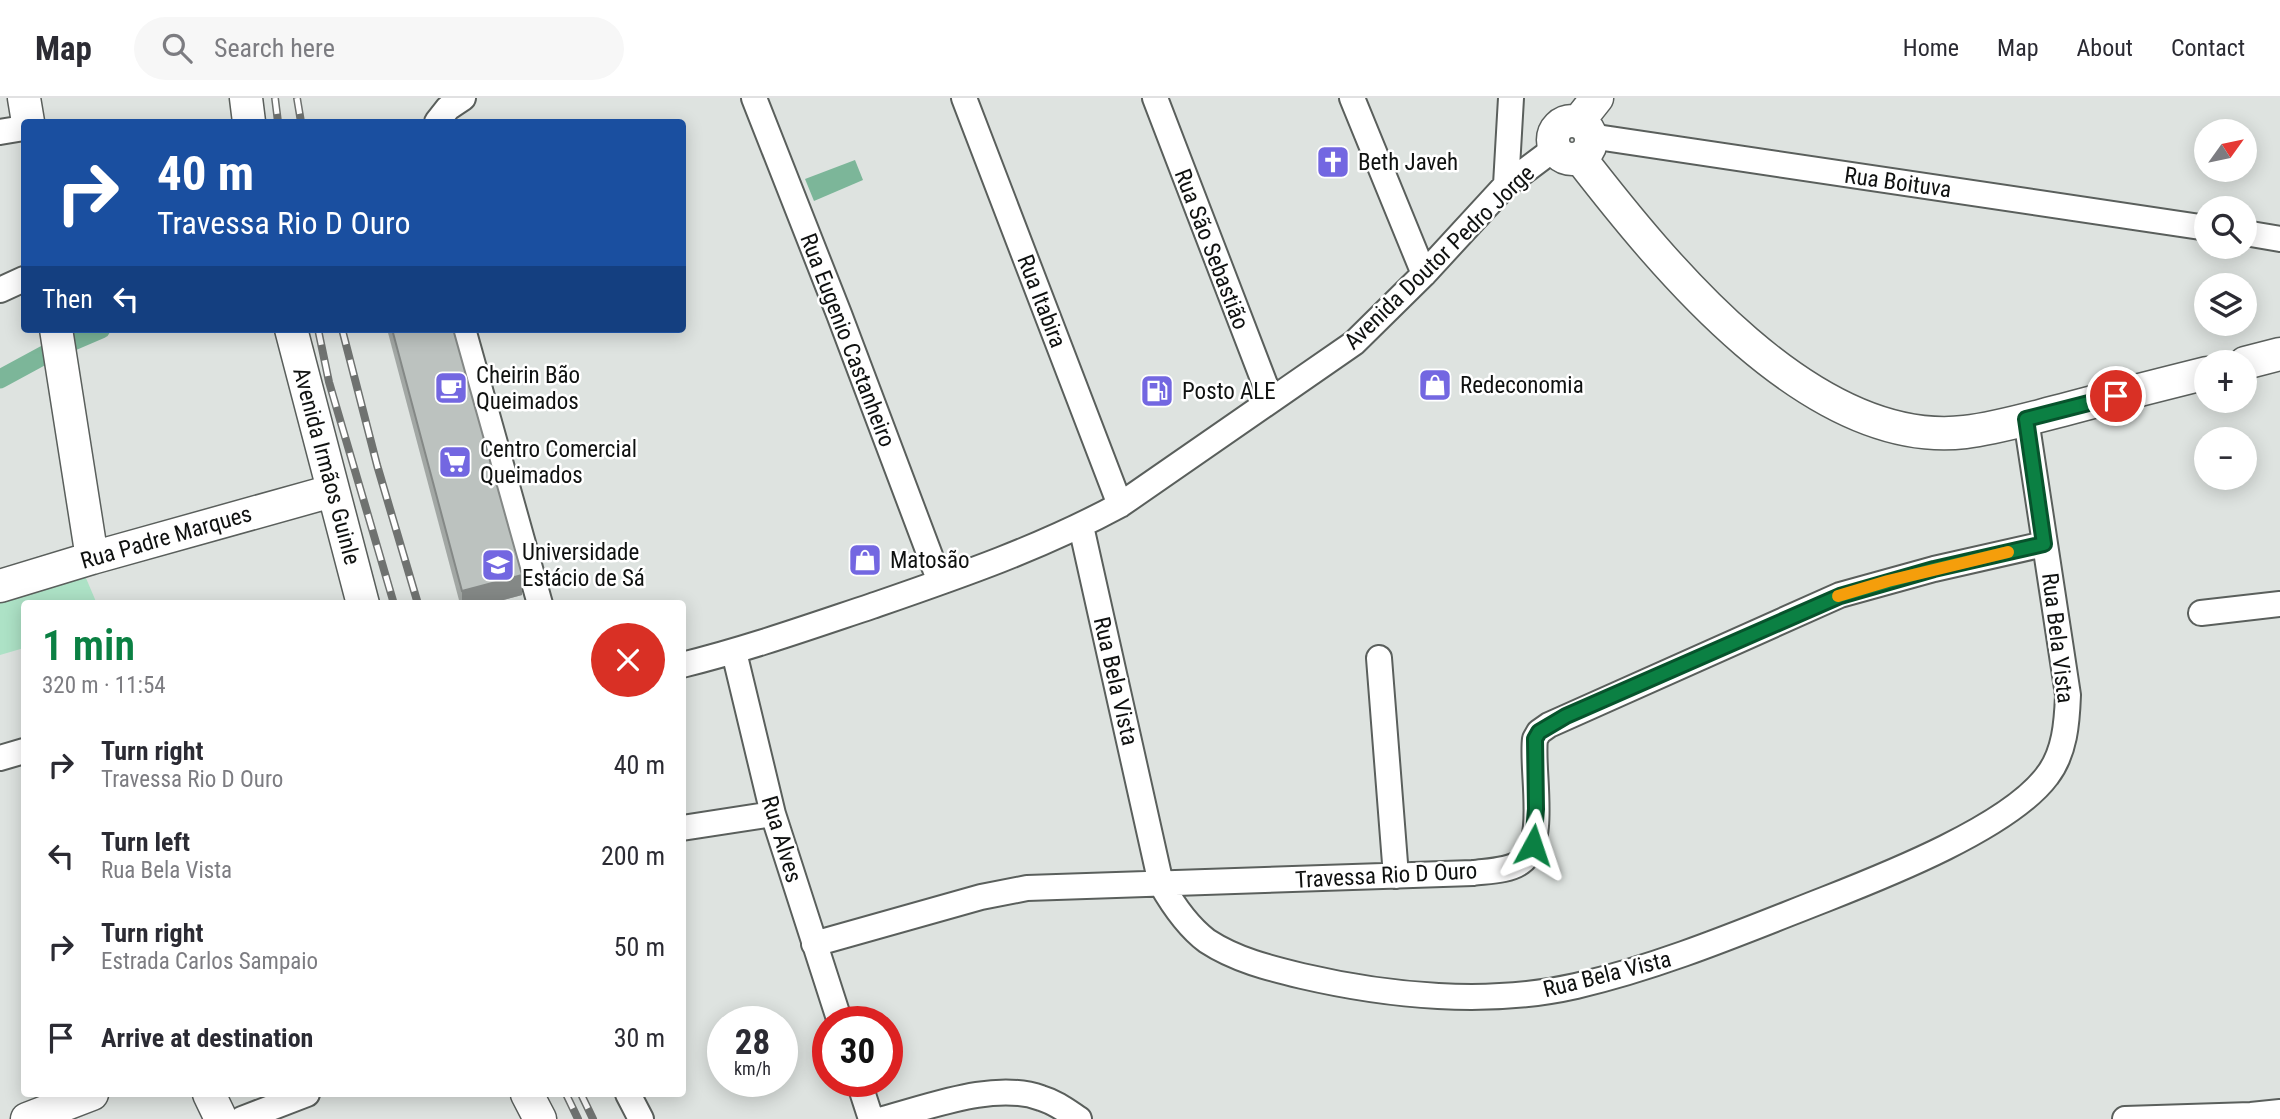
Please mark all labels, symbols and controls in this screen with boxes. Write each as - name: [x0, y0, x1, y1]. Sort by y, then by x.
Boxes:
- search box: [134, 17, 624, 80]
- text: Map: [35, 29, 92, 68]
- icon: search: [158, 29, 196, 67]
- text: Search here: [214, 33, 335, 63]
- text: Home: [1903, 34, 1959, 62]
- text: Map: [1997, 34, 2039, 62]
- text: About: [2077, 34, 2133, 62]
- text: Contact: [2171, 34, 2245, 62]
- north arrow: [2194, 119, 2258, 182]
- map controls: [2194, 119, 2257, 490]
- church icon: Beth Javeh: [1314, 143, 1352, 181]
- text: 40 m: [157, 145, 254, 202]
- icon: right: [42, 147, 133, 238]
- place label: Beth Javeh: [1358, 149, 1458, 176]
- street label: Avenida Doutor Pedro Jorge: [1339, 160, 1540, 355]
- street label: Rua Boituva: [1843, 162, 1953, 203]
- street label: Rua São Sebastião: [1169, 165, 1255, 333]
- button: search: [2194, 196, 2257, 259]
- text: Travessa Rio D Ouro: [157, 204, 411, 242]
- street label: Rua Eugenio Castanheiro: [794, 230, 901, 451]
- street label: Rua Itabira: [1011, 251, 1072, 351]
- button: layers: [2194, 273, 2257, 336]
- icon: left: [107, 280, 145, 318]
- text: Then: [42, 284, 93, 314]
- button: +: [2194, 350, 2257, 413]
- place label: Cheirin Bão Queimados: [476, 362, 580, 415]
- street label: Avenida Irmãos Guinle: [287, 365, 366, 568]
- shop icon: Redeconomia: [1416, 366, 1454, 404]
- pin: [2086, 366, 2146, 426]
- cafe icon: Cheirin Bão Queimados: [432, 369, 470, 407]
- fuel station icon: Posto ALE: [1138, 372, 1176, 410]
- place label: Redeconomia: [1460, 372, 1584, 399]
- icon: arrive: [2097, 377, 2135, 415]
- place label: Posto ALE: [1182, 378, 1276, 405]
- button: −: [2194, 427, 2257, 490]
- place label: Centro Comercial Queimados: [480, 436, 637, 489]
- supermarket icon: Centro Comercial Queimados: [436, 443, 474, 481]
- street label: Rua Padre Marques: [78, 500, 255, 575]
- place label: Universidade Estácio de Sá: [522, 539, 645, 592]
- shop icon: Matosão: [846, 541, 884, 579]
- school or university icon: Universidade Estácio de Sá: [479, 546, 517, 584]
- place label: Matosão: [890, 547, 970, 574]
- street label: Rua Bela Vista: [2036, 571, 2079, 705]
- street label: Rua Bela Vista: [1088, 614, 1143, 748]
- text: 1 min: [42, 621, 135, 670]
- button: close: [591, 623, 665, 697]
- text: 320 m · 11:54: [42, 672, 166, 699]
- text: Turn right: [101, 736, 203, 766]
- icon: right: [42, 746, 80, 784]
- text: 40 m: [614, 750, 665, 780]
- text: Travessa Rio D Ouro: [101, 766, 283, 793]
- street label: Rua Alves: [756, 793, 807, 886]
- position arrow: [1496, 808, 1570, 882]
- text: Turn left: [101, 827, 190, 857]
- icon: left: [42, 837, 80, 875]
- text: 200 m: [601, 841, 665, 871]
- text: Rua Bela Vista: [101, 857, 232, 884]
- street label: Travessa Rio D Ouro: [1294, 857, 1478, 894]
- text: Turn right: [101, 918, 203, 948]
- icon: right: [42, 928, 80, 966]
- text: 50 m: [614, 932, 665, 962]
- street label: Rua Bela Vista: [1540, 946, 1674, 1003]
- text: Estrada Carlos Sampaio: [101, 948, 318, 975]
- speed limit sign: 30: [812, 1006, 903, 1097]
- icon: arrive: [42, 1019, 80, 1057]
- text: 28: [735, 1022, 770, 1063]
- text: Arrive at destination: [101, 1023, 313, 1053]
- text: 30 m: [614, 1023, 665, 1053]
- text: km/h: [734, 1058, 771, 1079]

